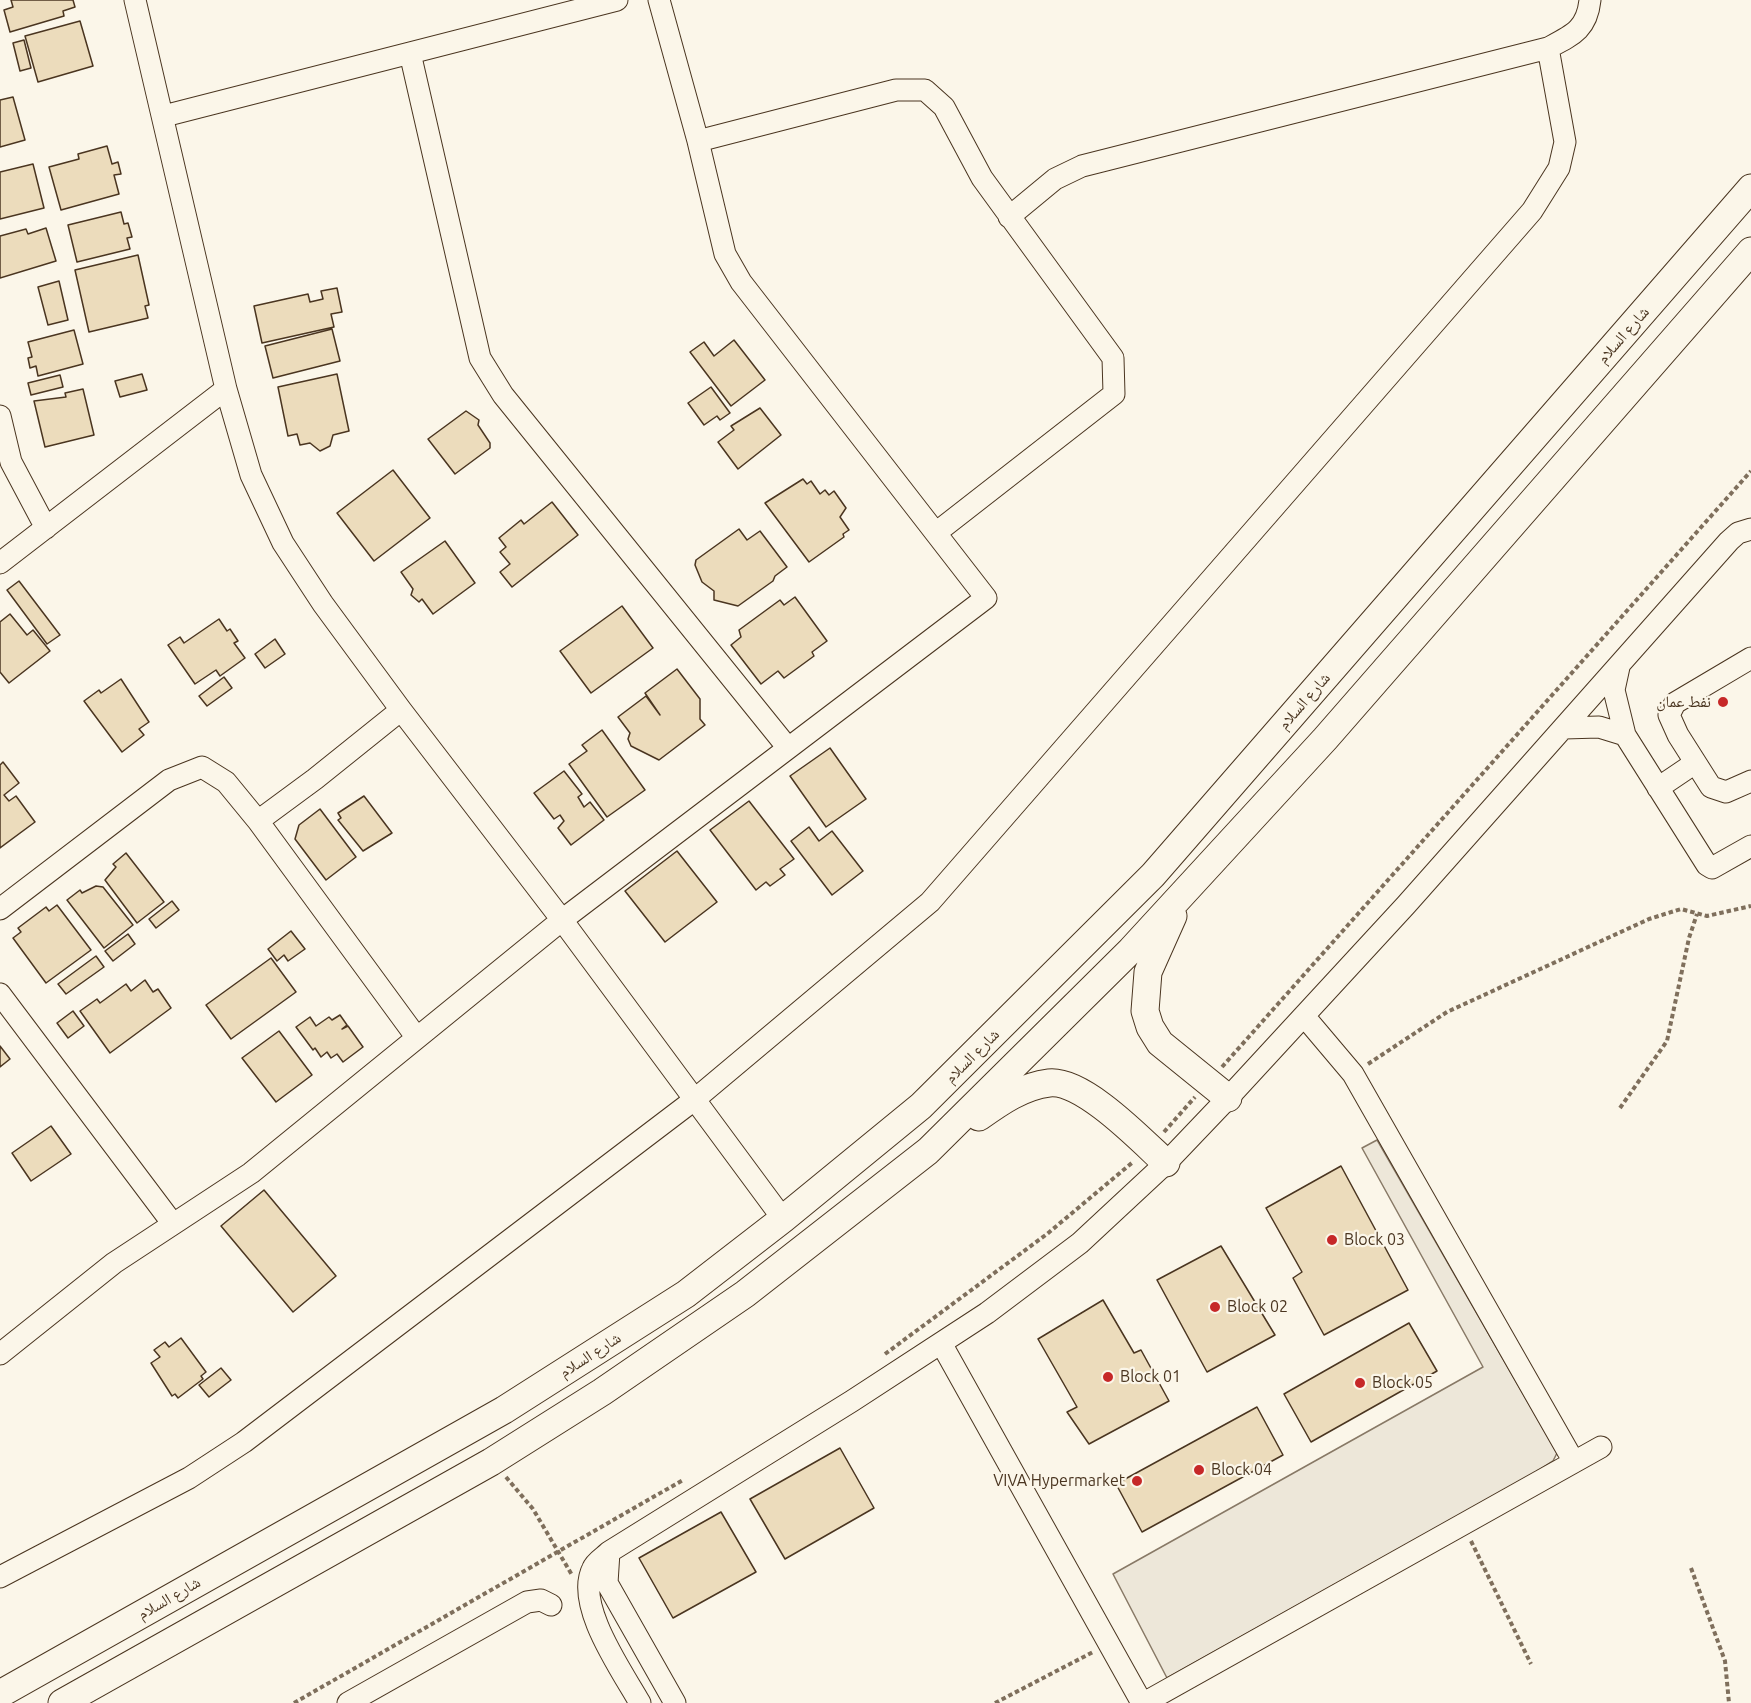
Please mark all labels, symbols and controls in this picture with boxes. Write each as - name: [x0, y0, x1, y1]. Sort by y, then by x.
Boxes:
- street label: شارع السلام: [1593, 302, 1653, 368]
- street label: شارع السلام: [1274, 668, 1334, 734]
- place label: نفط عمان: [1656, 692, 1711, 712]
- marker: نفط عمان: [1716, 695, 1730, 709]
- street label: شارع السلام: [941, 1025, 1003, 1087]
- place label: Block 03: [1344, 1230, 1405, 1250]
- marker: Block 03: [1325, 1233, 1339, 1247]
- place label: Block 02: [1227, 1297, 1288, 1317]
- marker: Block 02: [1208, 1300, 1222, 1314]
- street label: شارع السلام: [556, 1328, 624, 1382]
- place label: Block 01: [1120, 1367, 1181, 1387]
- marker: Block 01: [1101, 1370, 1115, 1384]
- place label: Block 05: [1372, 1373, 1433, 1393]
- marker: Block 05: [1353, 1376, 1367, 1390]
- place label: Block 04: [1211, 1460, 1272, 1480]
- marker: Block 04: [1192, 1463, 1206, 1477]
- place label: VIVA Hypermarket: [993, 1471, 1125, 1491]
- marker: VIVA Hypermarket: [1130, 1474, 1144, 1488]
- street label: شارع السلام: [134, 1572, 204, 1624]

